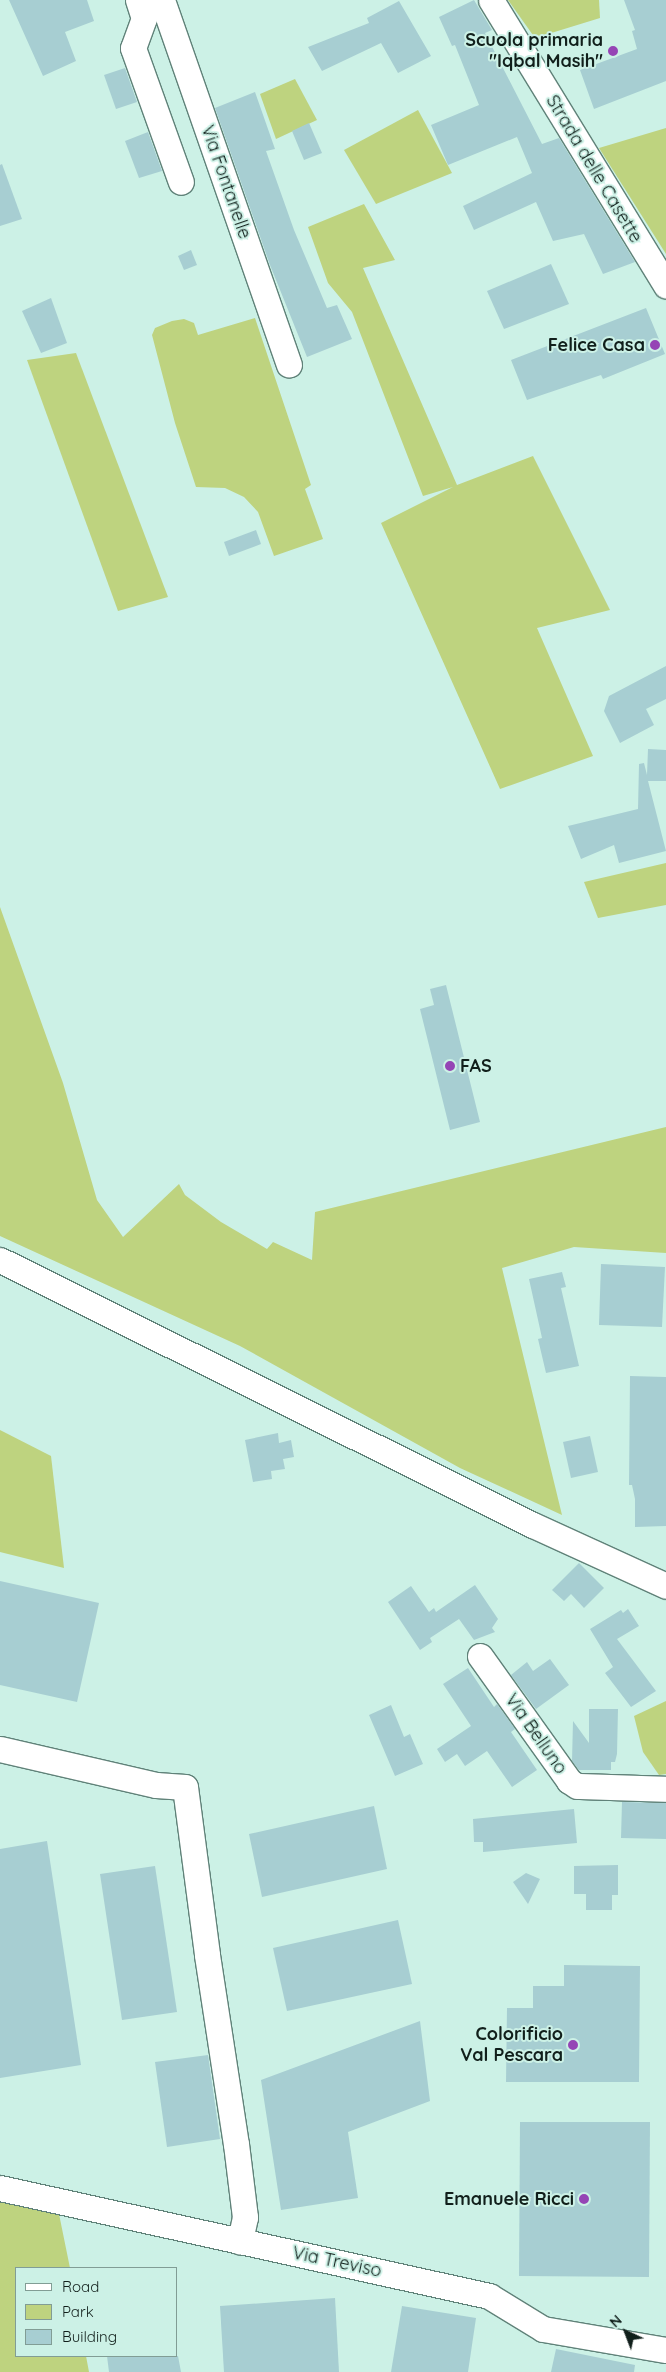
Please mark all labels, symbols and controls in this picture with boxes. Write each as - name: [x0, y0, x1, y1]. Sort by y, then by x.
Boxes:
- place label: Scuola primaria "Iqbal Masih": [465, 30, 603, 72]
- marker: Scuola primaria "Iqbal Masih": [607, 45, 619, 57]
- street label: Strada delle Casette: [541, 91, 647, 247]
- street label: Via Fontanelle: [196, 122, 256, 242]
- place label: Felice Casa: [548, 334, 645, 356]
- marker: Felice Casa: [649, 339, 661, 351]
- place label: FAS: [460, 1055, 492, 1077]
- marker: FAS: [444, 1060, 456, 1072]
- street label: Via Belluno: [500, 1690, 572, 1778]
- place label: Colorificio Val Pescara: [460, 2024, 563, 2066]
- marker: Colorificio Val Pescara: [567, 2039, 579, 2051]
- place label: Emanuele Ricci: [444, 2188, 574, 2210]
- marker: Emanuele Ricci: [578, 2193, 590, 2205]
- street label: Via Treviso: [290, 2242, 384, 2282]
- legend: [15, 2267, 178, 2357]
- text: Road: [62, 2277, 99, 2296]
- text: Park: [62, 2302, 94, 2321]
- north arrow: [601, 2307, 651, 2357]
- text: N: [606, 2311, 626, 2331]
- text: Building: [62, 2327, 117, 2346]

